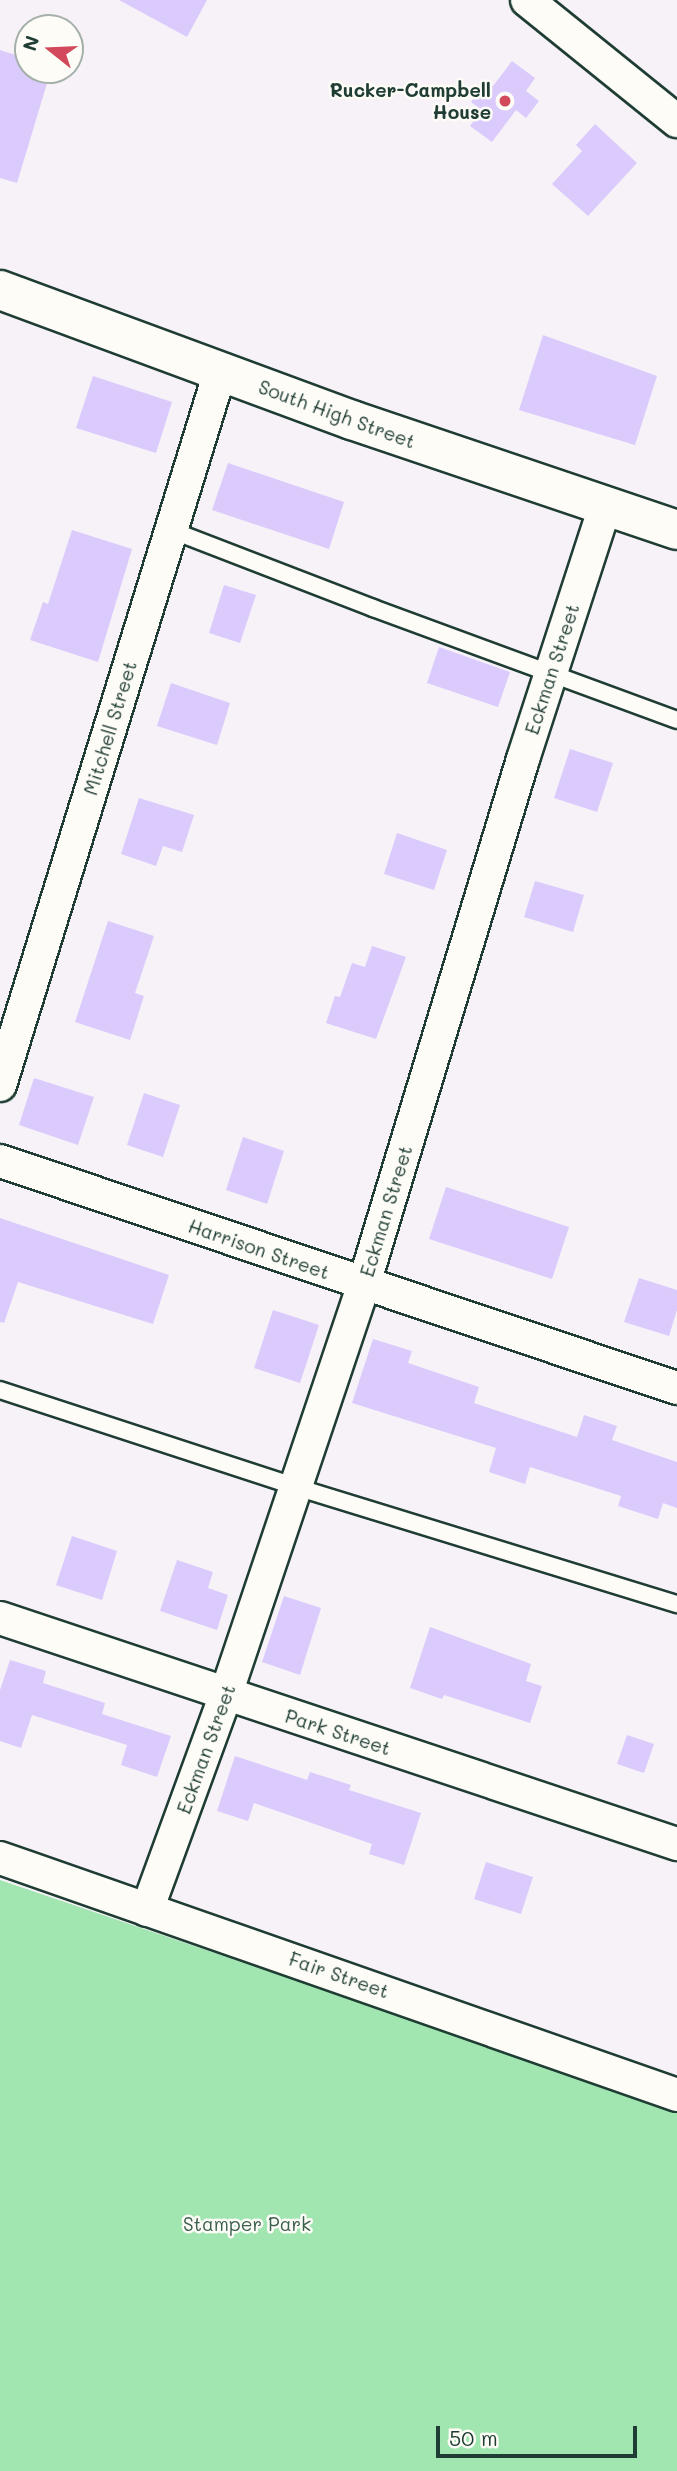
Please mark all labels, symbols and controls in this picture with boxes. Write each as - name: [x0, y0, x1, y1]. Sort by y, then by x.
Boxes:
- north arrow: [14, 14, 84, 84]
- text: N: [16, 32, 45, 54]
- place label: Rucker-Campbell House: [330, 79, 491, 123]
- marker: Rucker-Campbell House: [497, 93, 513, 109]
- street label: South High Street: [255, 375, 419, 453]
- street label: Eckman Street: [520, 601, 584, 737]
- street label: Mitchell Street: [79, 658, 141, 798]
- street label: Eckman Street: [355, 1143, 417, 1279]
- street label: Harrison Street: [185, 1214, 333, 1284]
- street label: Eckman Street: [172, 1681, 240, 1817]
- street label: Park Street: [282, 1704, 394, 1760]
- street label: Fair Street: [286, 1947, 392, 2003]
- park label: Stamper Park: [183, 2213, 311, 2235]
- scale bar: [439, 2412, 640, 2456]
- text: 50 m: [449, 2424, 498, 2451]

